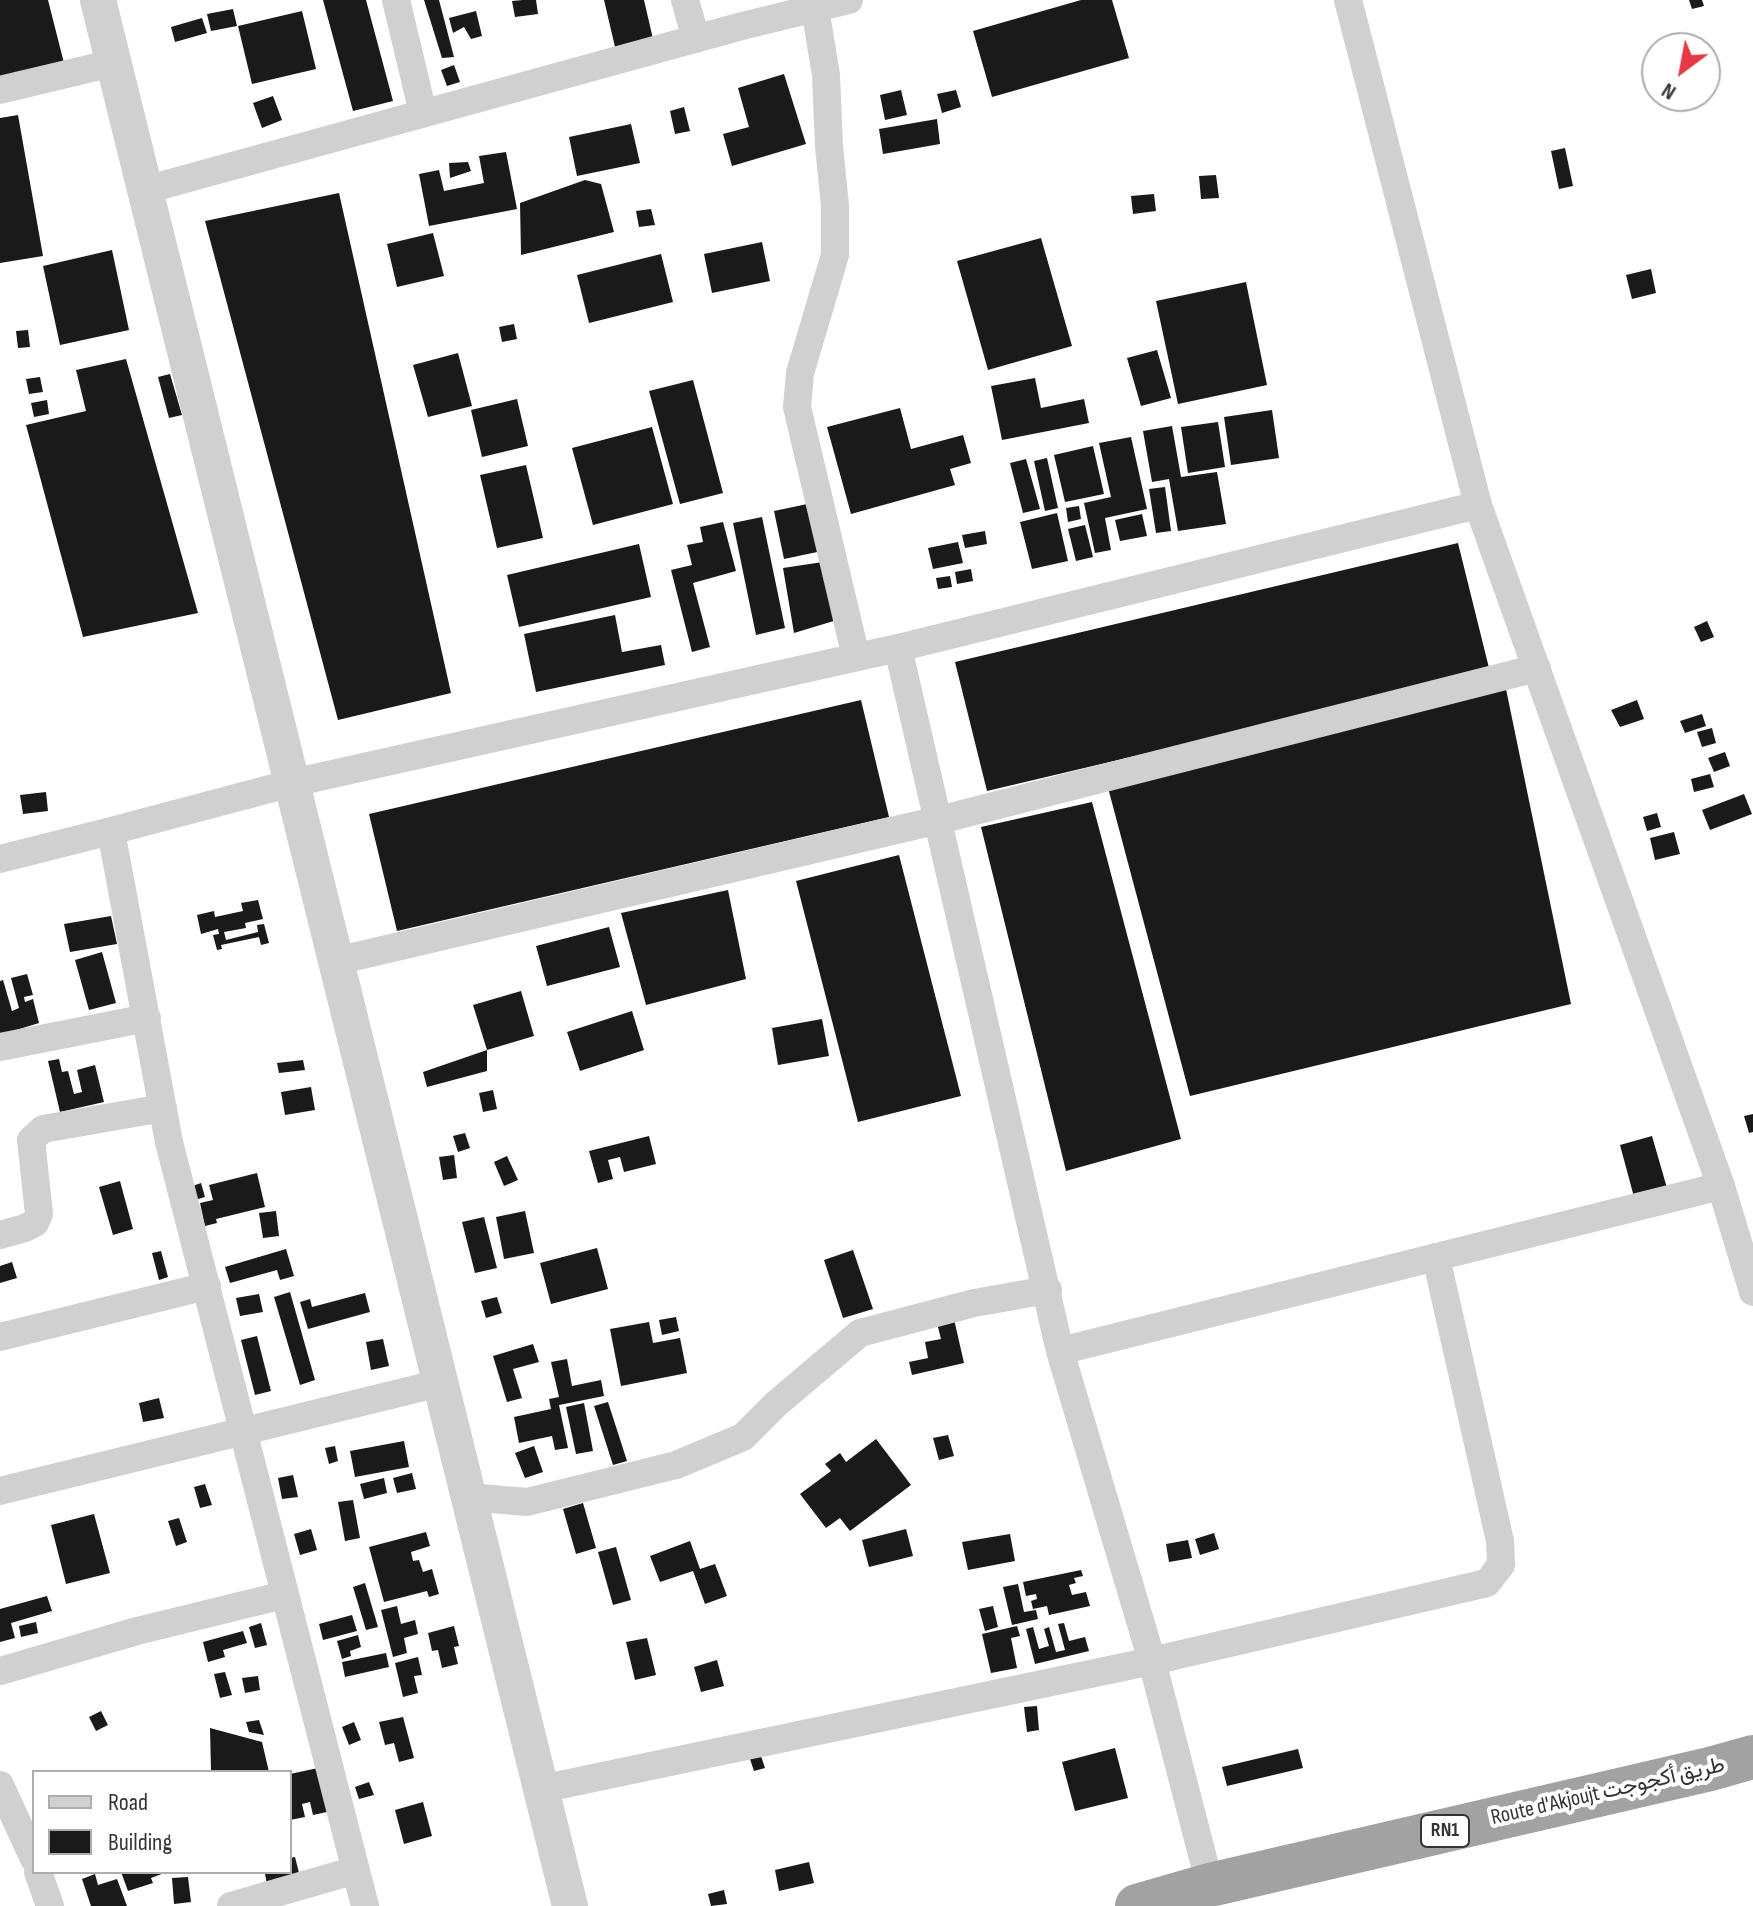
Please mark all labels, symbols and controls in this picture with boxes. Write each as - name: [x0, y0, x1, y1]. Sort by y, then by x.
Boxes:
- north arrow: [1641, 32, 1721, 112]
- text: N: [1657, 77, 1681, 106]
- street label: Route d'Akjoujt طريق أكجوجت: [1488, 1752, 1728, 1832]
- legend: [32, 1770, 292, 1874]
- text: Road: [108, 1788, 148, 1817]
- road number: RN1: [1421, 1815, 1469, 1847]
- text: Building: [108, 1828, 172, 1857]

